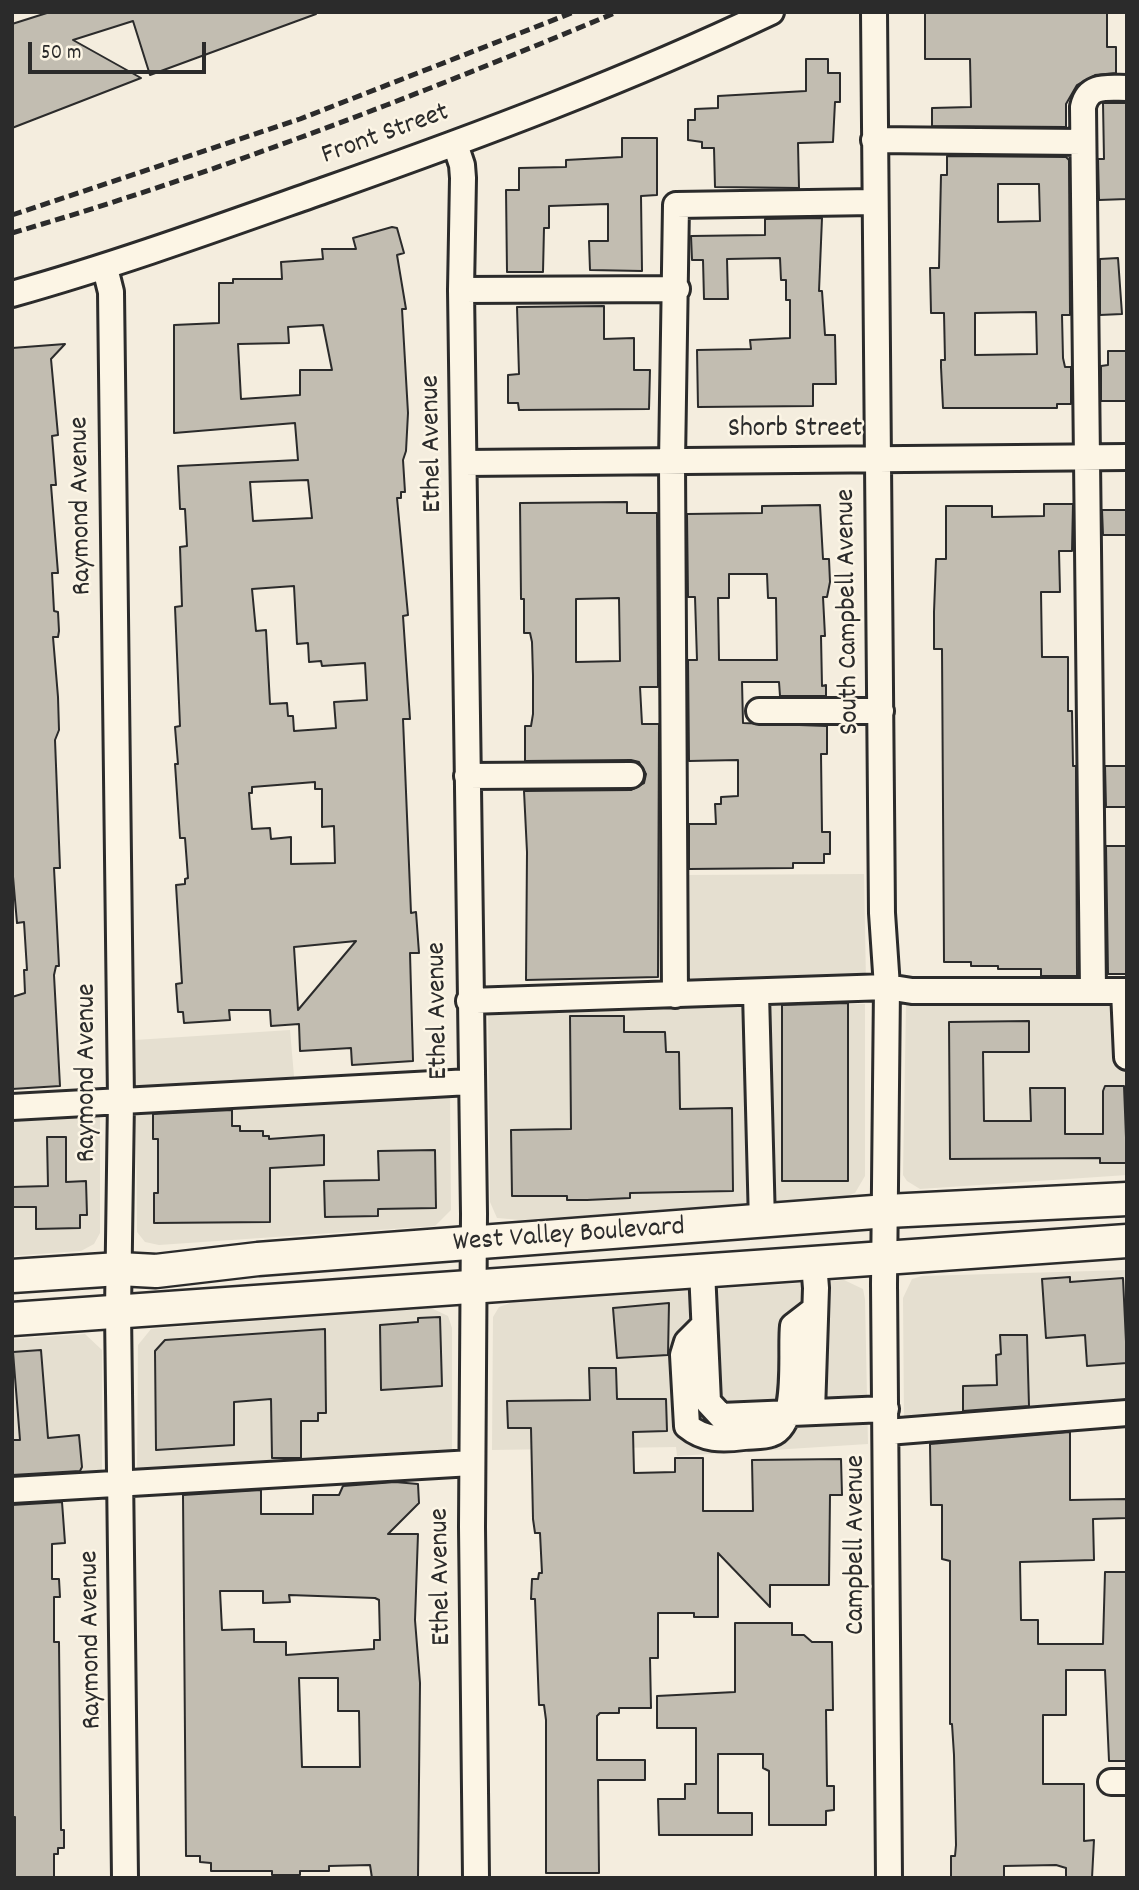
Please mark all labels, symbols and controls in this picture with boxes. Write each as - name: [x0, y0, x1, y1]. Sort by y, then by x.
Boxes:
- scale bar: [32, 28, 210, 72]
- text: 50 m: [41, 39, 81, 69]
- street label: Front Street: [318, 97, 454, 175]
- street label: Ethel Avenue: [416, 375, 452, 513]
- street label: Shorb Street: [728, 414, 862, 448]
- street label: Raymond Avenue: [65, 416, 101, 596]
- street label: South Campbell Avenue: [831, 489, 869, 735]
- street label: Ethel Avenue: [422, 942, 458, 1080]
- street label: Raymond Avenue: [72, 984, 106, 1162]
- street label: West Valley Boulevard: [452, 1212, 686, 1262]
- street label: Campbell Avenue: [841, 1455, 875, 1635]
- street label: Ethel Avenue: [425, 1508, 461, 1646]
- street label: Raymond Avenue: [75, 1550, 111, 1730]

